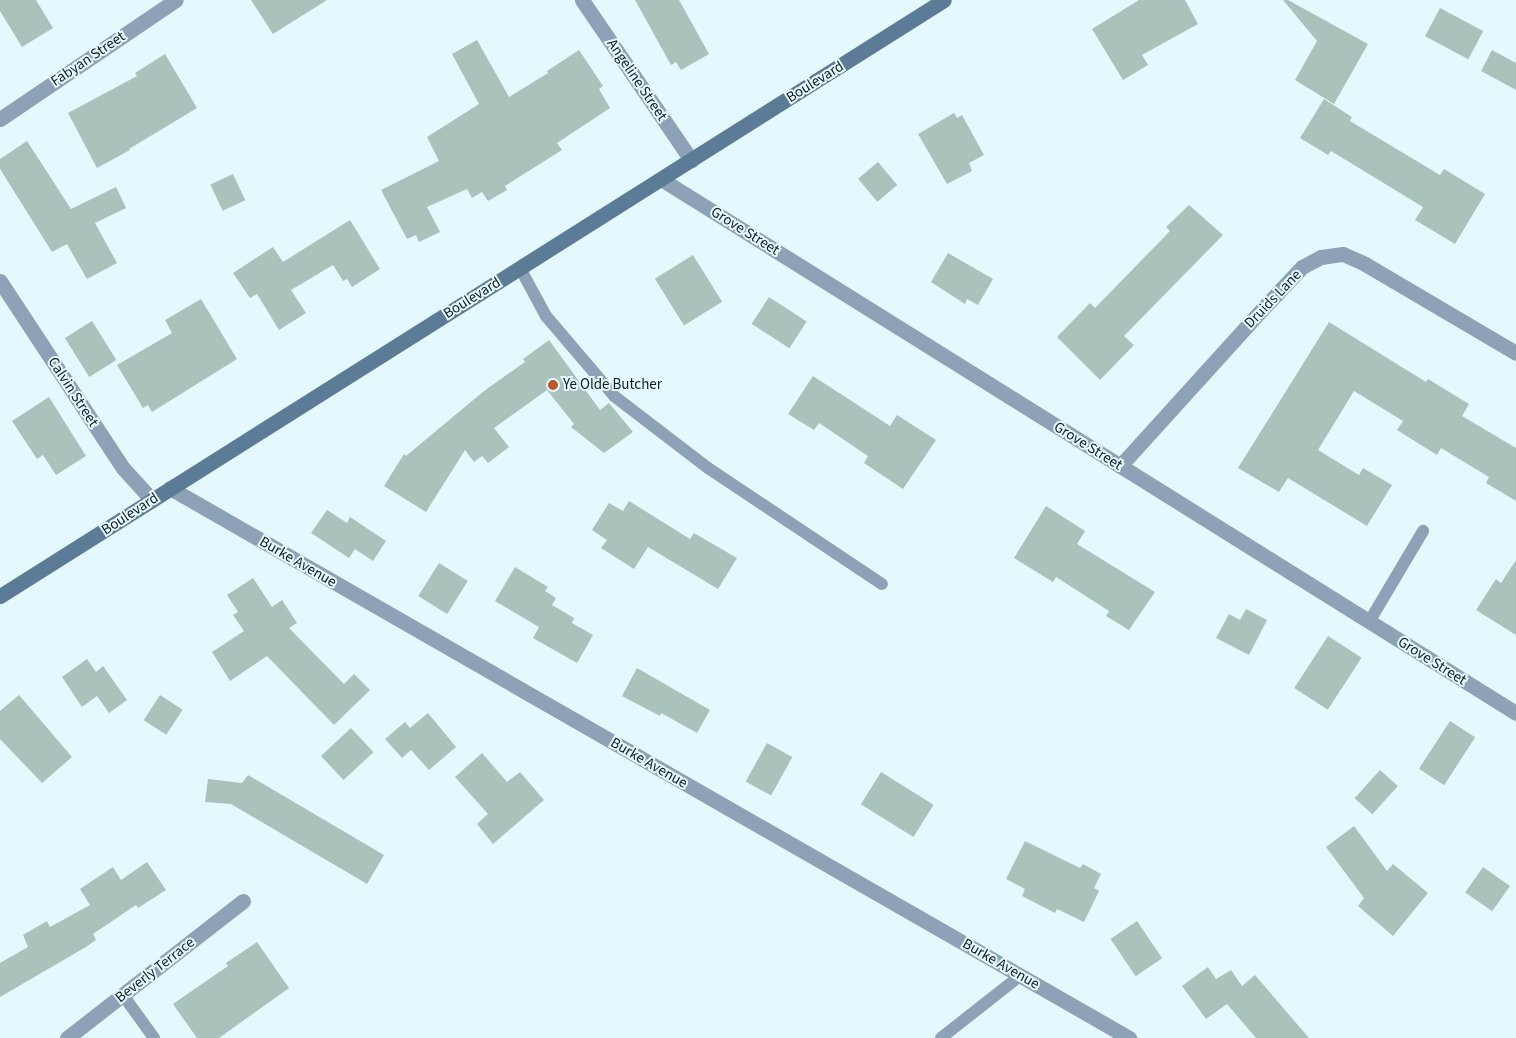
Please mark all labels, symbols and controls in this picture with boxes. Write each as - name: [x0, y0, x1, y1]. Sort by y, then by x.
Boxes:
- street label: Fabyan Street: [47, 28, 129, 90]
- street label: Angeline Street: [603, 36, 671, 124]
- street label: Boulevard: [783, 57, 847, 107]
- street label: Grove Street: [707, 203, 783, 259]
- street label: Druids Lane: [1241, 266, 1305, 332]
- street label: Boulevard: [440, 273, 504, 323]
- street label: Calvin Street: [44, 354, 102, 430]
- place label: Ye Olde Butcher: [563, 376, 662, 394]
- marker: Ye Olde Butcher: [547, 379, 559, 391]
- street label: Grove Street: [1050, 418, 1126, 474]
- street label: Boulevard: [98, 489, 162, 539]
- street label: Burke Avenue: [256, 533, 340, 591]
- street label: Grove Street: [1394, 633, 1470, 689]
- street label: Burke Avenue: [607, 734, 691, 792]
- street label: Beverly Terrace: [112, 933, 198, 1007]
- street label: Burke Avenue: [959, 935, 1043, 993]

